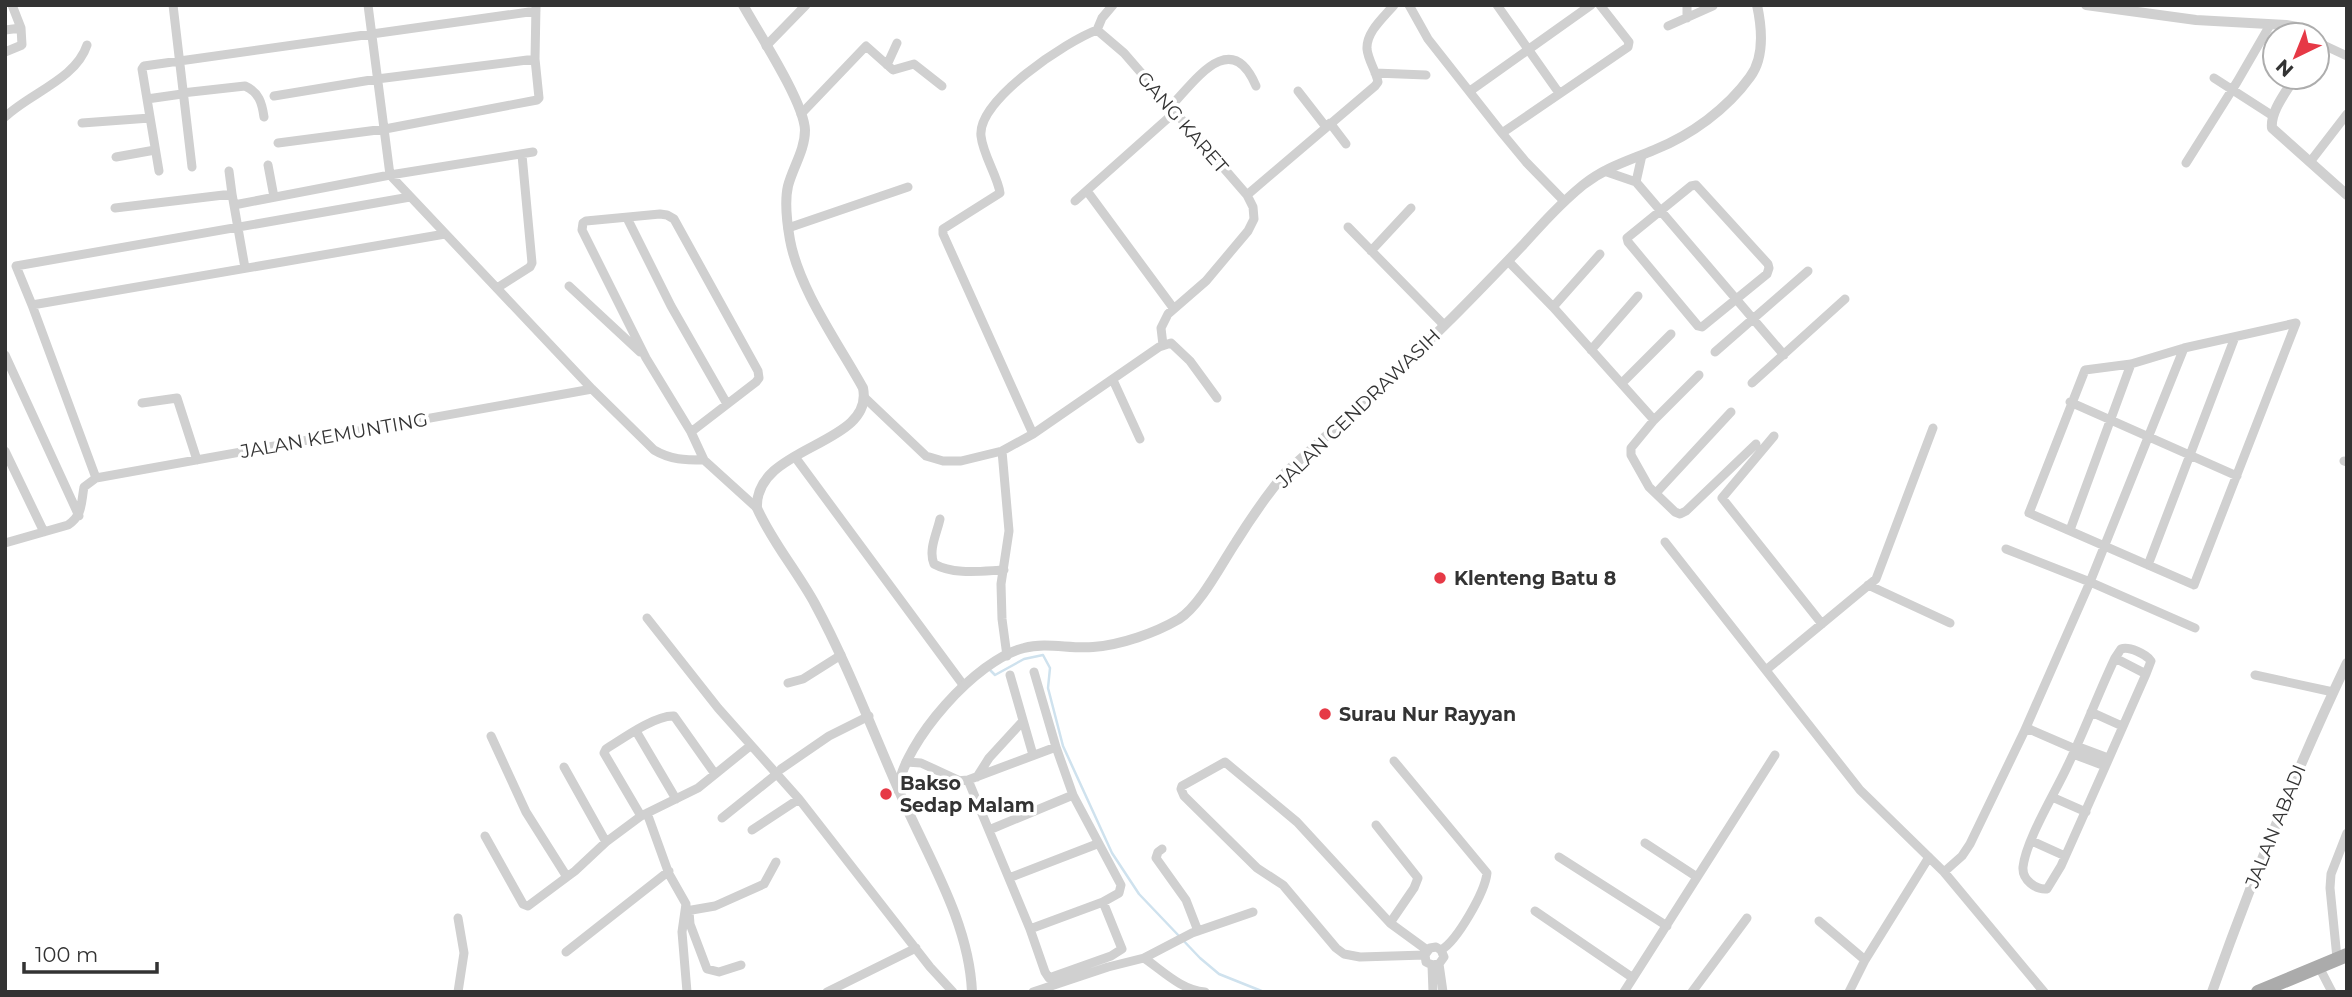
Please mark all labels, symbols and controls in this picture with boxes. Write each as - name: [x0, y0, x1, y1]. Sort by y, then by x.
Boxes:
- north arrow: [2261, 21, 2331, 91]
- text: N: [2271, 54, 2298, 82]
- street label: GANG KARET: [1132, 67, 1233, 178]
- street label: JALAN CENDRAWASIH: [1271, 324, 1445, 493]
- street label: JALAN KEMUNTING: [238, 408, 430, 463]
- place label: Klenteng Batu 8: [1454, 567, 1616, 590]
- marker: Klenteng Batu 8: [1432, 570, 1448, 586]
- place label: Surau Nur Rayyan: [1339, 703, 1516, 726]
- marker: Surau Nur Rayyan: [1317, 706, 1333, 722]
- street label: JALAN ABADI: [2240, 761, 2311, 892]
- place label: Bakso Sedap Malam: [900, 772, 1035, 817]
- marker: Bakso Sedap Malam: [878, 786, 894, 802]
- scale bar: [24, 930, 158, 974]
- text: 100 m: [35, 942, 98, 967]

